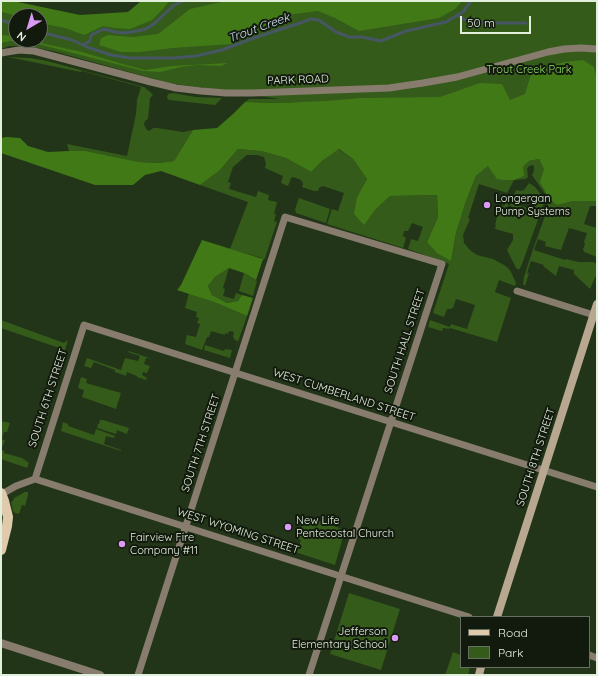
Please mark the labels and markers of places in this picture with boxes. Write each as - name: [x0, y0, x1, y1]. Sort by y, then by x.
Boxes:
- place label: Longergan Pump Systems: [495, 192, 570, 218]
- marker: Longergan Pump Systems: [482, 200, 492, 210]
- place label: New Life Pentecostal Church: [296, 514, 394, 540]
- marker: New Life Pentecostal Church: [283, 522, 293, 532]
- place label: Fairview Fire Company #11: [130, 531, 198, 557]
- marker: Fairview Fire Company #11: [117, 539, 127, 549]
- place label: Jefferson Elementary School: [292, 625, 387, 651]
- marker: Jefferson Elementary School: [390, 633, 400, 643]

